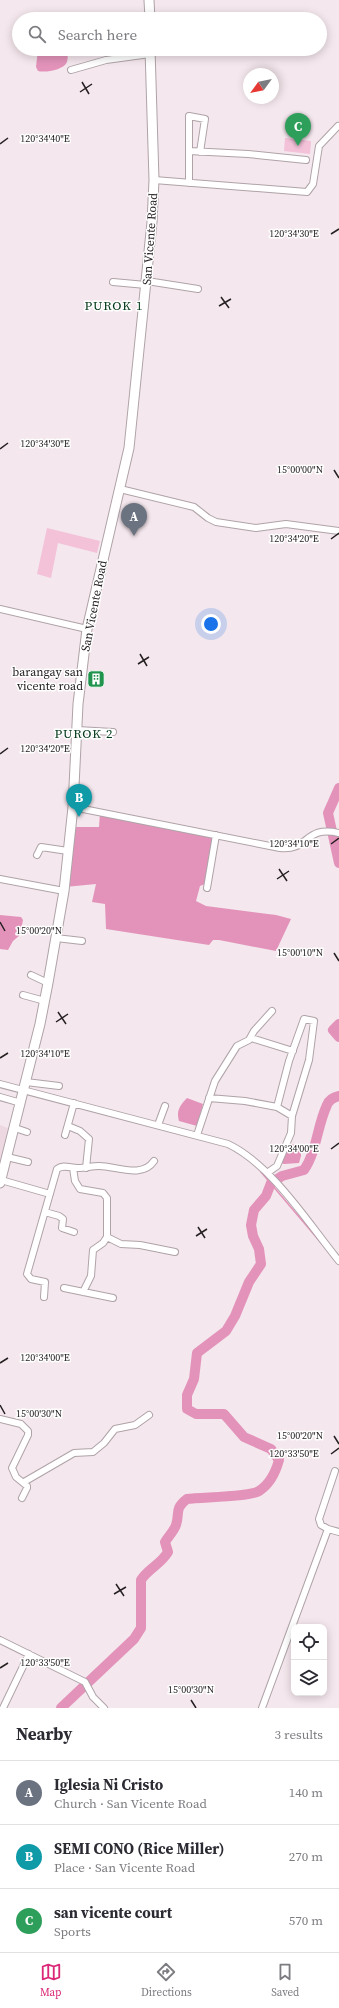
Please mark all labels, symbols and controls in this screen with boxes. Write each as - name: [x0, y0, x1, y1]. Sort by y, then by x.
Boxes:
- search box: [12, 12, 327, 56]
- icon: search: [26, 23, 48, 45]
- text: Search here: [58, 24, 137, 45]
- north arrow: [243, 68, 279, 104]
- pin: C: [285, 113, 311, 146]
- text: 120°34'40"E: [20, 132, 70, 145]
- street label: San Vicente Road: [139, 192, 161, 286]
- text: 120°34'30"E: [269, 227, 319, 240]
- district label: PUROK 1: [85, 297, 143, 314]
- text: 120°34'30"E: [20, 437, 70, 450]
- text: 15°00'00"N: [277, 463, 323, 476]
- pin: A: [121, 503, 147, 536]
- text: 120°34'20"E: [269, 532, 319, 545]
- street label: San Vicente Road: [77, 559, 111, 653]
- your location: [201, 614, 221, 634]
- place label: barangay san vicente road: [12, 664, 83, 694]
- building icon: barangay san vicente road: [86, 669, 106, 689]
- district label: PUROK 2: [55, 725, 113, 742]
- text: 120°34'20"E: [20, 742, 70, 755]
- pin: B: [66, 784, 92, 817]
- text: 120°34'10"E: [269, 837, 319, 850]
- text: 15°00'20"N: [16, 924, 62, 937]
- text: 15°00'10"N: [277, 946, 323, 959]
- text: 120°34'10"E: [20, 1047, 70, 1060]
- text: 120°34'00"E: [269, 1142, 319, 1155]
- text: 120°34'00"E: [20, 1351, 70, 1364]
- text: 15°00'30"N: [16, 1407, 62, 1420]
- text: 15°00'20"N: [277, 1429, 323, 1442]
- text: 120°33'50"E: [269, 1447, 319, 1460]
- map controls: [291, 1624, 327, 1696]
- button: locate: [291, 1624, 327, 1660]
- text: 120°33'50"E: [20, 1656, 70, 1669]
- button: layers: [291, 1660, 327, 1696]
- text: 15°00'30"N: [168, 1683, 214, 1696]
- text: Nearby: [16, 1722, 72, 1746]
- text: 3 results: [275, 1726, 323, 1743]
- text: Iglesia Ni Cristo: [54, 1774, 163, 1795]
- text: A: [25, 1784, 33, 1801]
- text: 140 m: [289, 1784, 323, 1801]
- text: Church · San Vicente Road: [54, 1795, 207, 1812]
- text: SEMI CONO (Rice Miller): [54, 1838, 224, 1859]
- text: B: [25, 1848, 33, 1865]
- text: 270 m: [289, 1848, 323, 1865]
- text: Place · San Vicente Road: [54, 1859, 195, 1876]
- text: san vicente court: [54, 1902, 172, 1923]
- text: C: [25, 1912, 33, 1929]
- text: 570 m: [289, 1912, 323, 1929]
- text: Sports: [54, 1923, 91, 1940]
- tab: Map: [40, 1961, 62, 2000]
- tab: Directions: [141, 1961, 192, 2000]
- tab: Saved: [271, 1961, 299, 2000]

